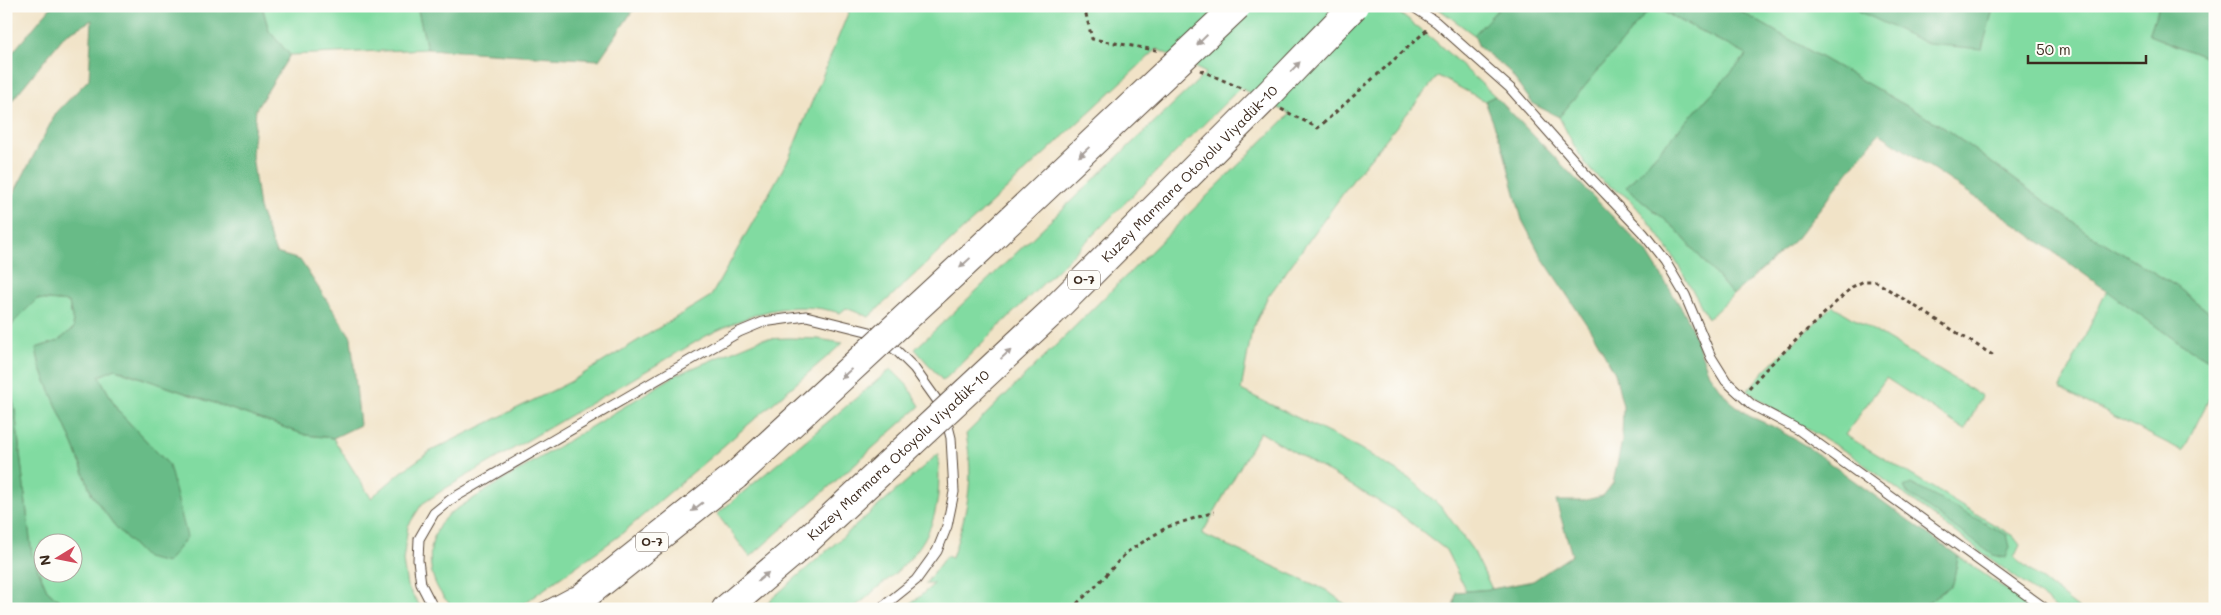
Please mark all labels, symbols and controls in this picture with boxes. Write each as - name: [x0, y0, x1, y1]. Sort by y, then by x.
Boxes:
- scale bar: [2028, 32, 2146, 64]
- one-way arrow: [1196, 34, 1208, 46]
- text: 50 m: [2036, 39, 2071, 59]
- one-way arrow: [1289, 62, 1301, 74]
- street label: Kuzey Marmara Otoyolu Viyadük-10: [1097, 81, 1282, 266]
- one-way arrow: [1078, 146, 1090, 158]
- one-way arrow: [960, 257, 972, 269]
- road number: O-7: [1068, 270, 1100, 290]
- one-way arrow: [1000, 349, 1012, 360]
- street label: Kuzey Marmara Otoyolu Viyadük-10: [803, 365, 994, 544]
- one-way arrow: [841, 368, 853, 380]
- one-way arrow: [691, 501, 704, 512]
- north arrow: [32, 532, 82, 582]
- road number: O-7: [636, 532, 668, 552]
- text: N: [34, 553, 55, 567]
- one-way arrow: [757, 572, 770, 583]

